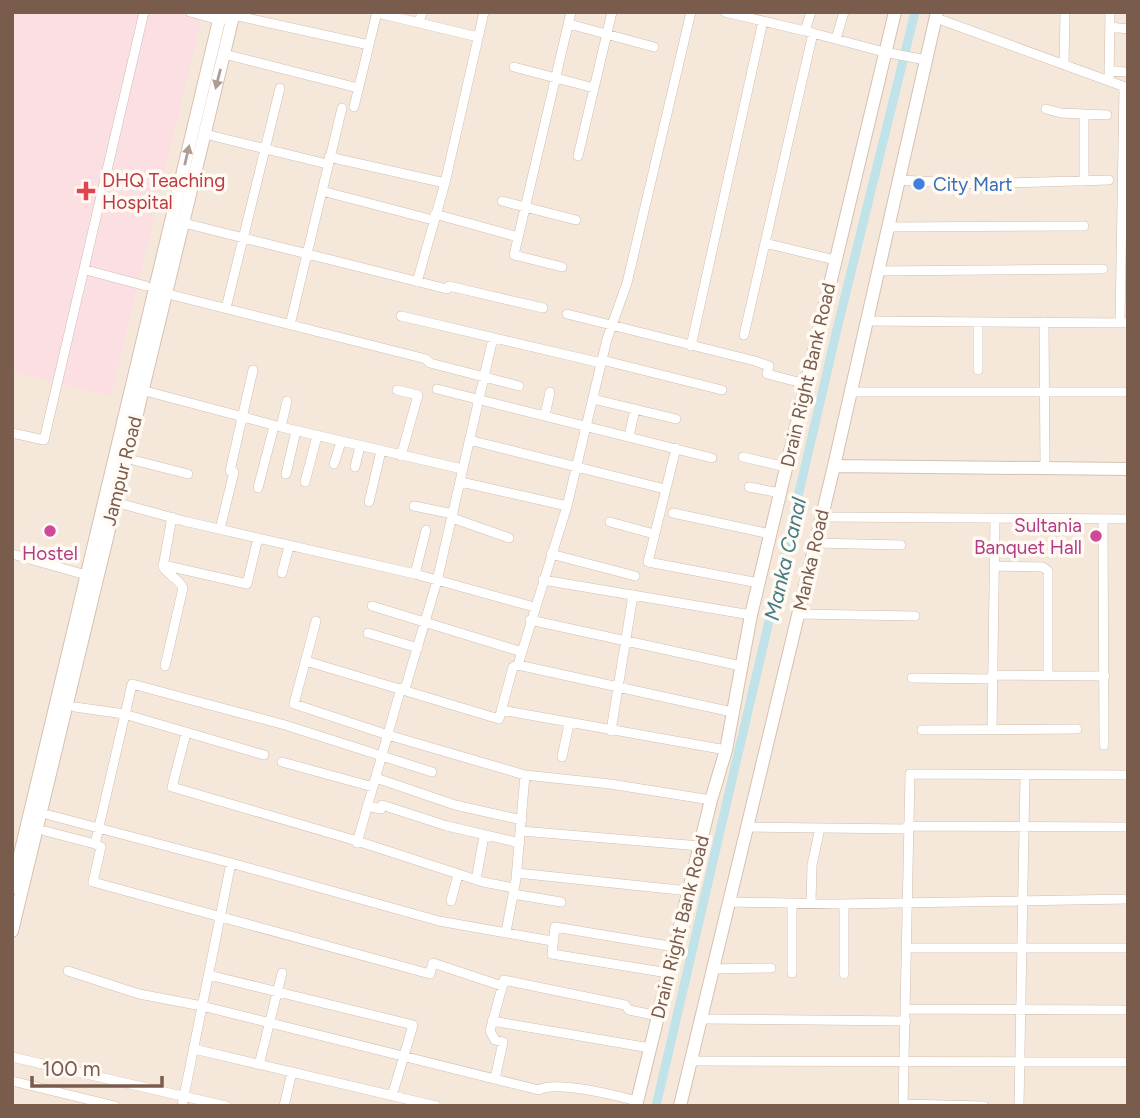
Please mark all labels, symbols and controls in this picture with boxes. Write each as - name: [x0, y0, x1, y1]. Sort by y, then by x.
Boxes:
- one-way arrow: [212, 68, 223, 90]
- one-way arrow: [182, 143, 193, 165]
- place label: DHQ Teaching Hospital: [102, 169, 225, 214]
- place label: City Mart: [933, 173, 1012, 196]
- marker: City Mart: [911, 176, 927, 192]
- marker: DHQ Teaching Hospital: [76, 181, 96, 201]
- street label: Drain Right Bank Road: [776, 281, 840, 469]
- street label: Jampur Road: [97, 414, 147, 528]
- water label: Manka Canal: [759, 495, 811, 623]
- street label: Manka Road: [788, 507, 834, 613]
- place label: Sultania Banquet Hall: [974, 514, 1082, 559]
- marker: Hostel: [42, 523, 58, 539]
- marker: Sultania Banquet Hall: [1088, 528, 1104, 544]
- place label: Hostel: [22, 542, 78, 565]
- street label: Drain Right Bank Road: [646, 833, 714, 1021]
- scale bar: [32, 1044, 161, 1088]
- text: 100 m: [42, 1056, 101, 1081]

